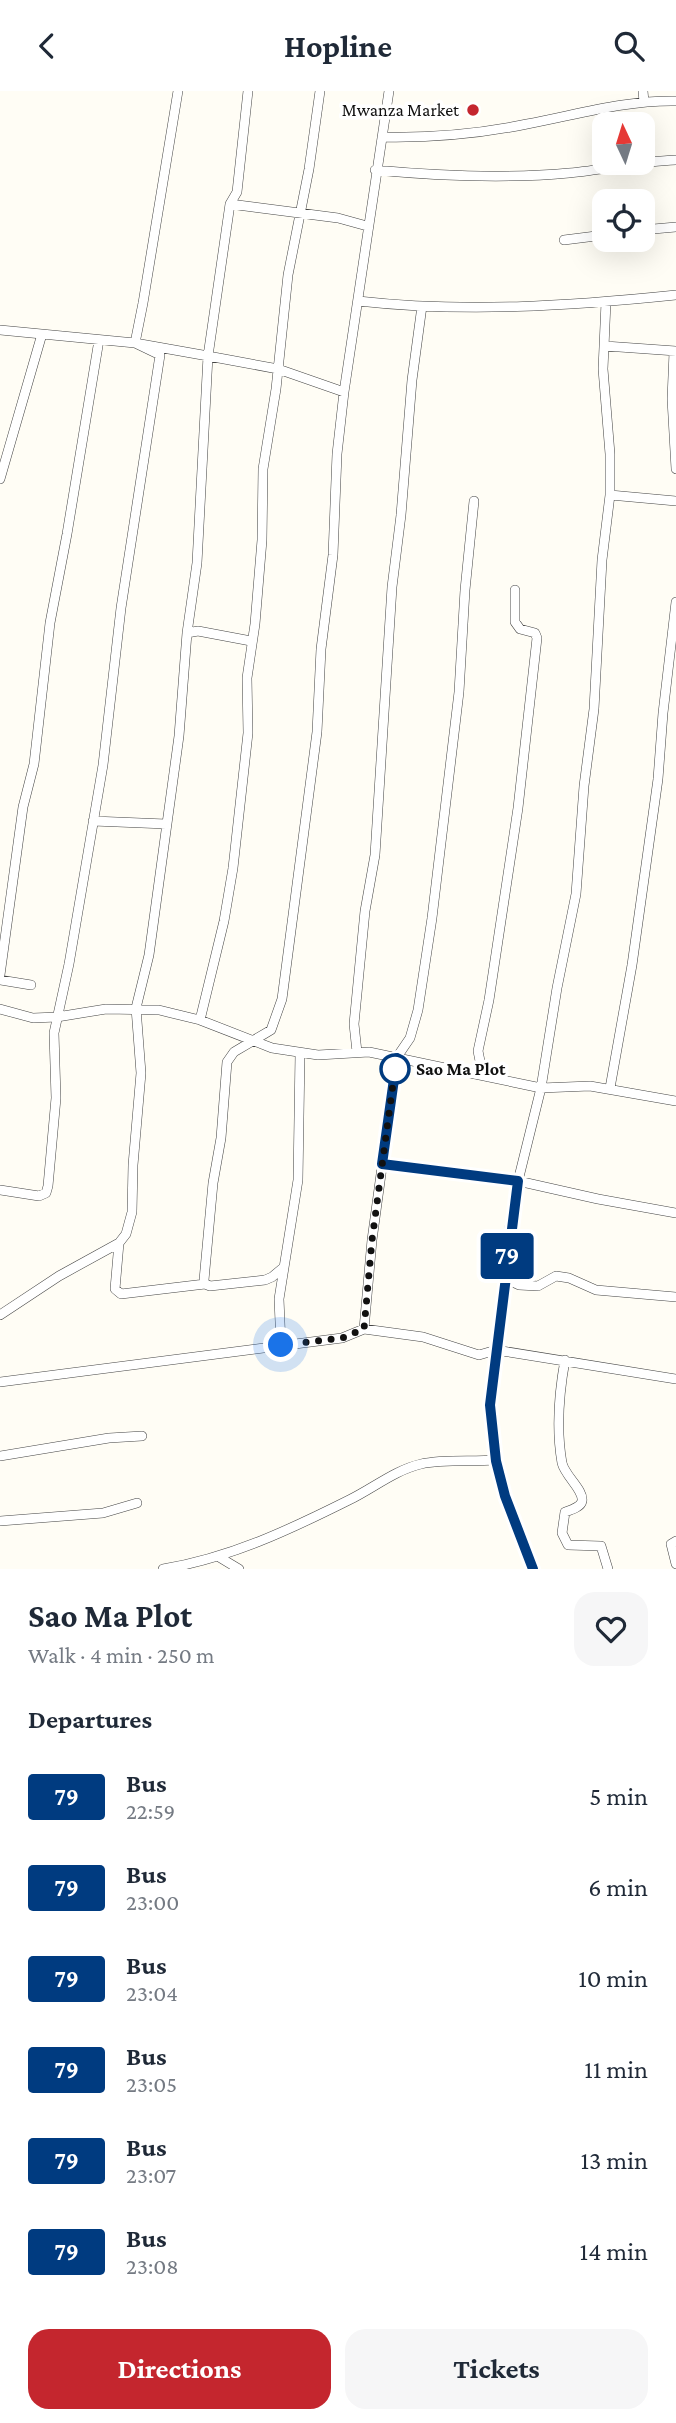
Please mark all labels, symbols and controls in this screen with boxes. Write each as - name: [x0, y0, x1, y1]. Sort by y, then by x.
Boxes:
- icon: back: [28, 27, 66, 65]
- icon: search: [610, 27, 648, 65]
- text: Hopline: [284, 28, 392, 64]
- place label: Mwanza Market: [342, 100, 460, 120]
- marker: Mwanza Market: [465, 102, 481, 118]
- north arrow: [592, 112, 654, 175]
- map controls: [592, 112, 655, 252]
- button: locate: [592, 189, 655, 252]
- marker: Sao Ma Plot: [380, 1054, 410, 1084]
- place label: Sao Ma Plot: [416, 1059, 506, 1079]
- line badge: 79: [476, 1233, 538, 1279]
- text: 79: [495, 1242, 519, 1269]
- your location: [263, 1327, 298, 1362]
- button: heart: [574, 1592, 648, 1666]
- text: Sao Ma Plot: [28, 1597, 192, 1634]
- text: Walk · 4 min · 250 m: [28, 1642, 215, 1668]
- text: Departures: [28, 1705, 152, 1734]
- text: Bus: [126, 1769, 167, 1798]
- text: 5 min: [589, 1782, 648, 1811]
- text: 79: [54, 1783, 79, 1810]
- text: 22:59: [126, 1798, 175, 1824]
- text: Bus: [126, 1860, 167, 1889]
- text: 6 min: [588, 1873, 648, 1902]
- text: 79: [54, 1874, 79, 1901]
- text: 23:00: [126, 1889, 179, 1915]
- text: Bus: [126, 1951, 167, 1980]
- text: 10 min: [578, 1964, 648, 1993]
- text: 79: [54, 1965, 79, 1992]
- text: 23:04: [126, 1980, 178, 2006]
- text: Bus: [126, 2042, 167, 2071]
- text: 11 min: [584, 2055, 648, 2084]
- text: 79: [54, 2056, 79, 2083]
- text: 23:05: [126, 2071, 177, 2097]
- text: Bus: [126, 2133, 167, 2162]
- text: 13 min: [580, 2146, 648, 2175]
- text: 79: [54, 2147, 79, 2174]
- text: 23:07: [126, 2162, 176, 2188]
- text: Bus: [126, 2224, 167, 2253]
- text: 14 min: [580, 2237, 648, 2266]
- text: 79: [54, 2238, 79, 2265]
- text: 23:08: [126, 2253, 179, 2279]
- button: Directions: [28, 2329, 331, 2409]
- button: Tickets: [345, 2329, 648, 2409]

